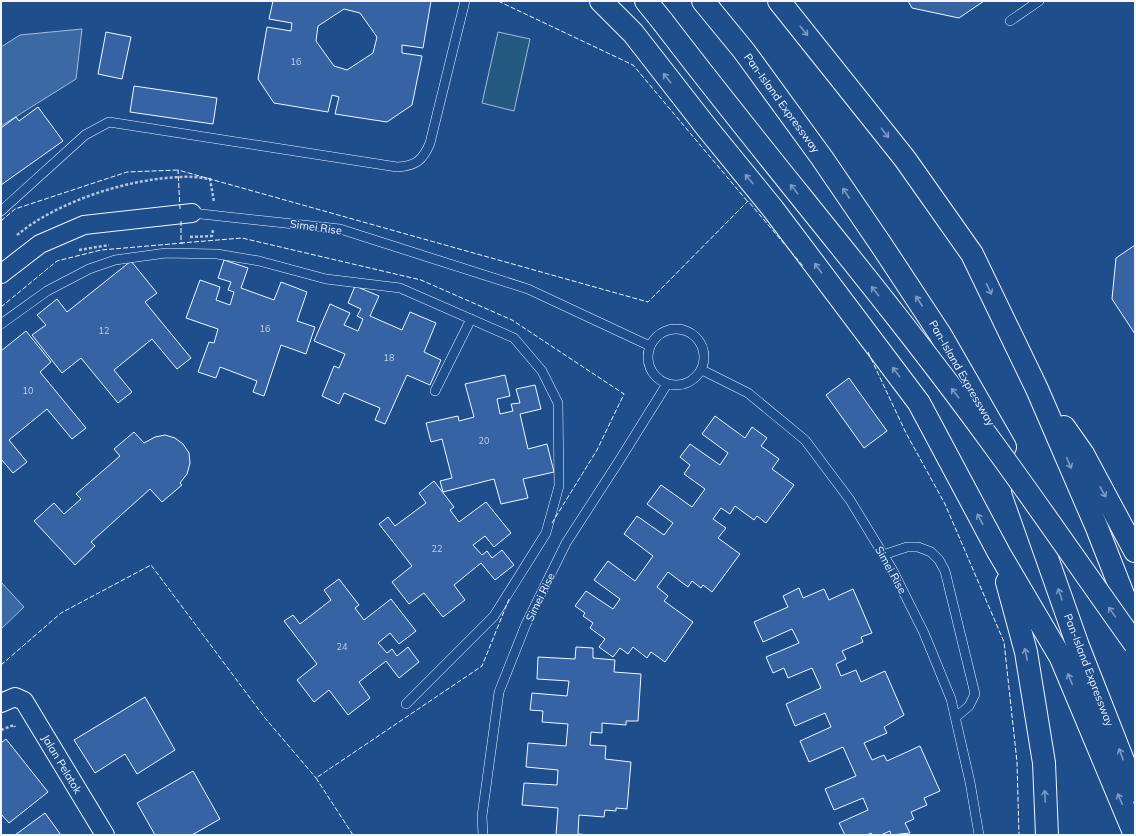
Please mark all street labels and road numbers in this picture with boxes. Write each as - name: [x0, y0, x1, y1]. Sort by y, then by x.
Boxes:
- street label: Pan-Island Expressway: [741, 51, 823, 156]
- street label: Simei Rise: [289, 216, 343, 238]
- street label: Pan-Island Expressway: [926, 318, 998, 428]
- street label: Simei Rise: [872, 544, 910, 596]
- street label: Simei Rise: [522, 570, 558, 624]
- street label: Pan-Island Expressway: [1061, 612, 1117, 728]
- street label: Jalan Pelatok: [39, 732, 85, 796]

